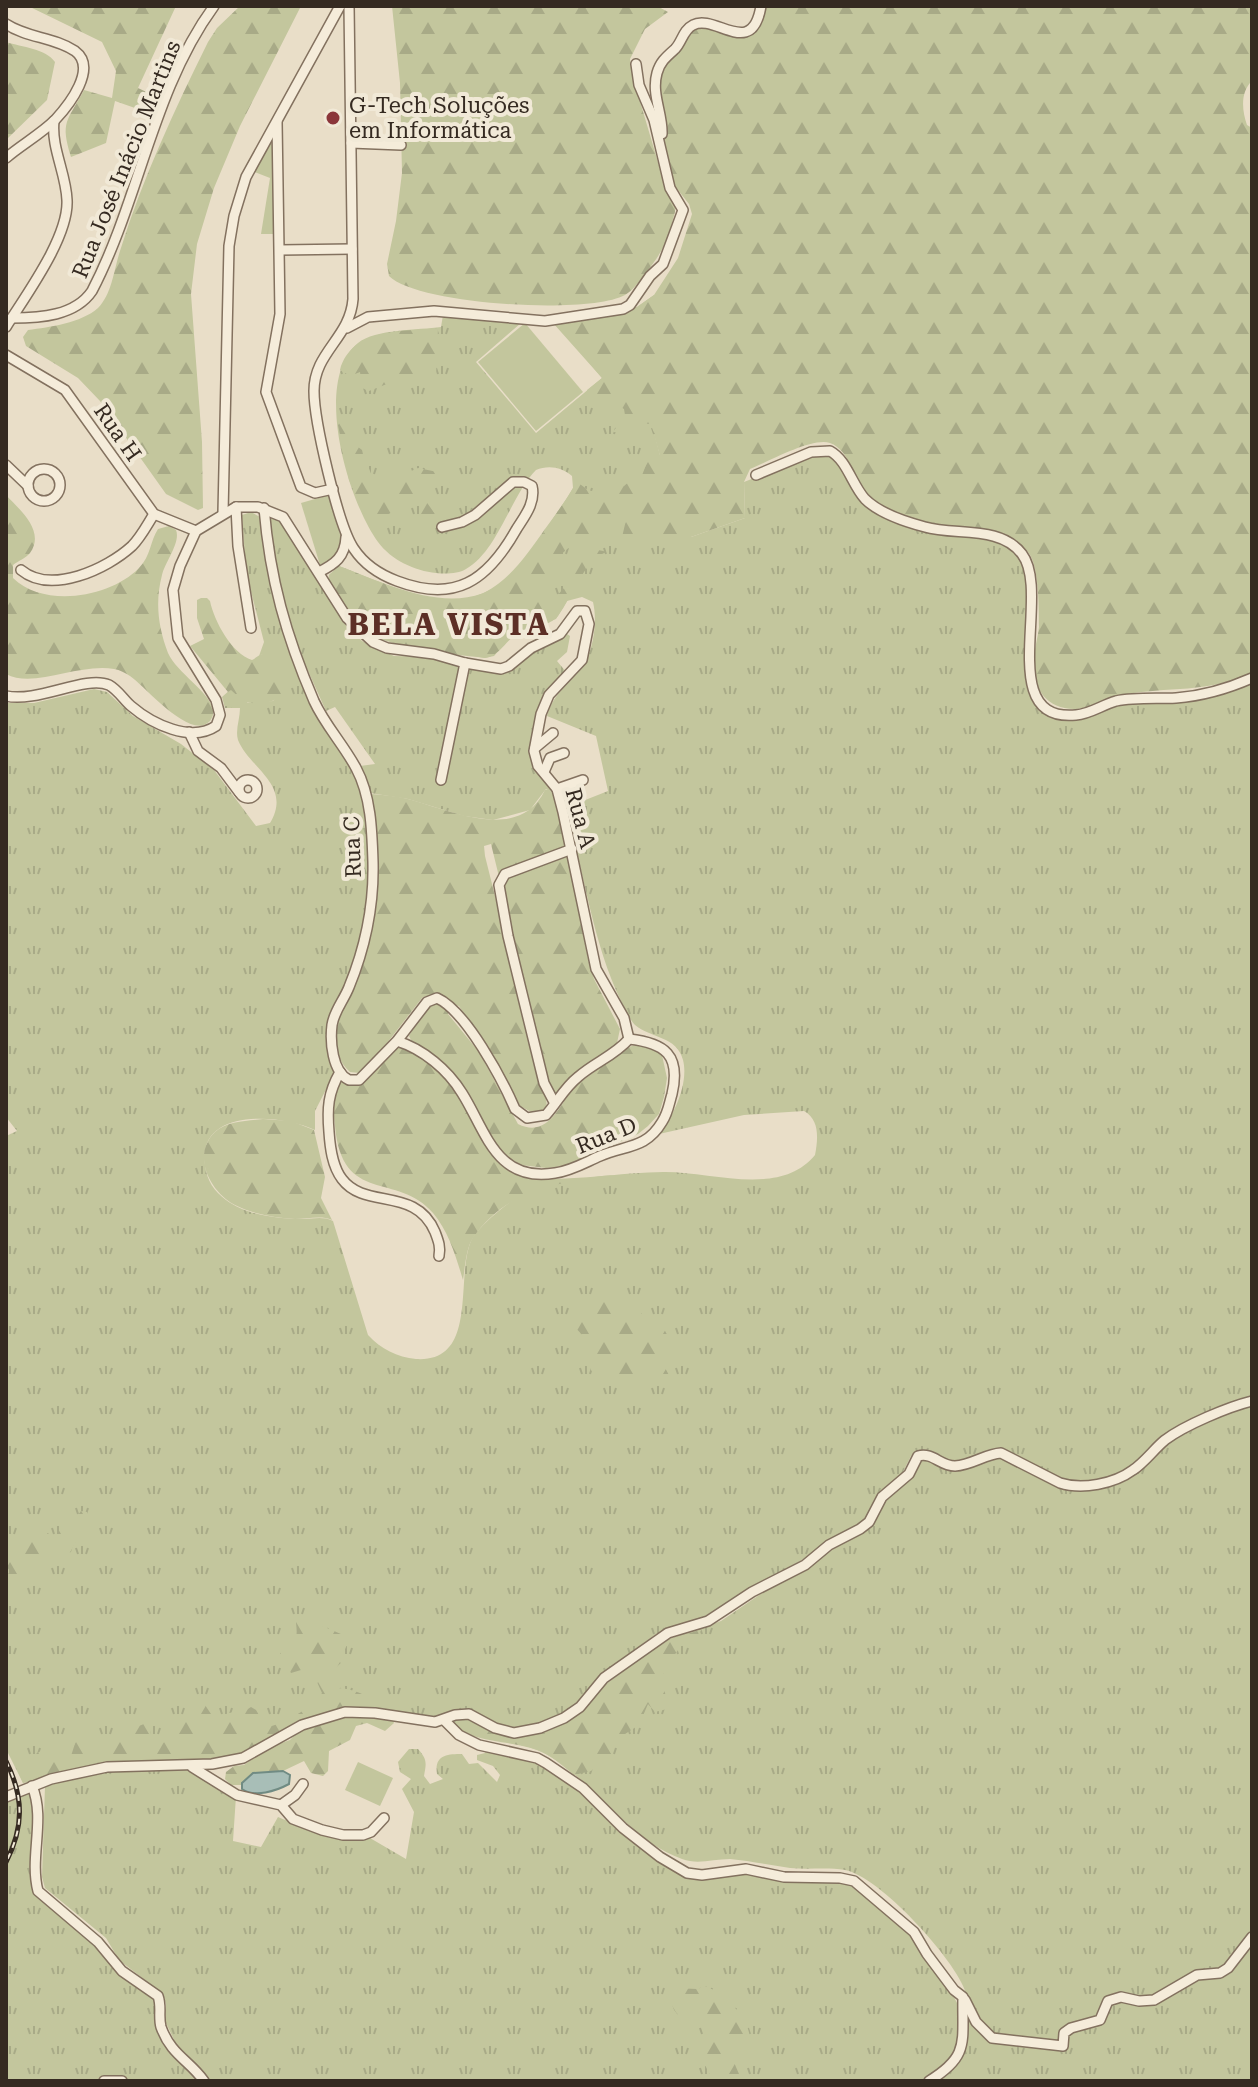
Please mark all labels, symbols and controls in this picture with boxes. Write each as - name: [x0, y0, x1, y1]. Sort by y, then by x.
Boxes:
- street label: Rua José Inácio Martins: [67, 37, 186, 282]
- place label: G-Tech Soluções em Informática: [349, 93, 529, 143]
- marker: G-Tech Soluções em Informática: [324, 109, 342, 127]
- street label: Rua H: [89, 399, 146, 466]
- district label: BELA VISTA: [348, 607, 550, 642]
- street label: Rua A: [560, 785, 601, 852]
- street label: Rua C: [339, 816, 366, 878]
- street label: Rua D: [572, 1112, 640, 1159]

